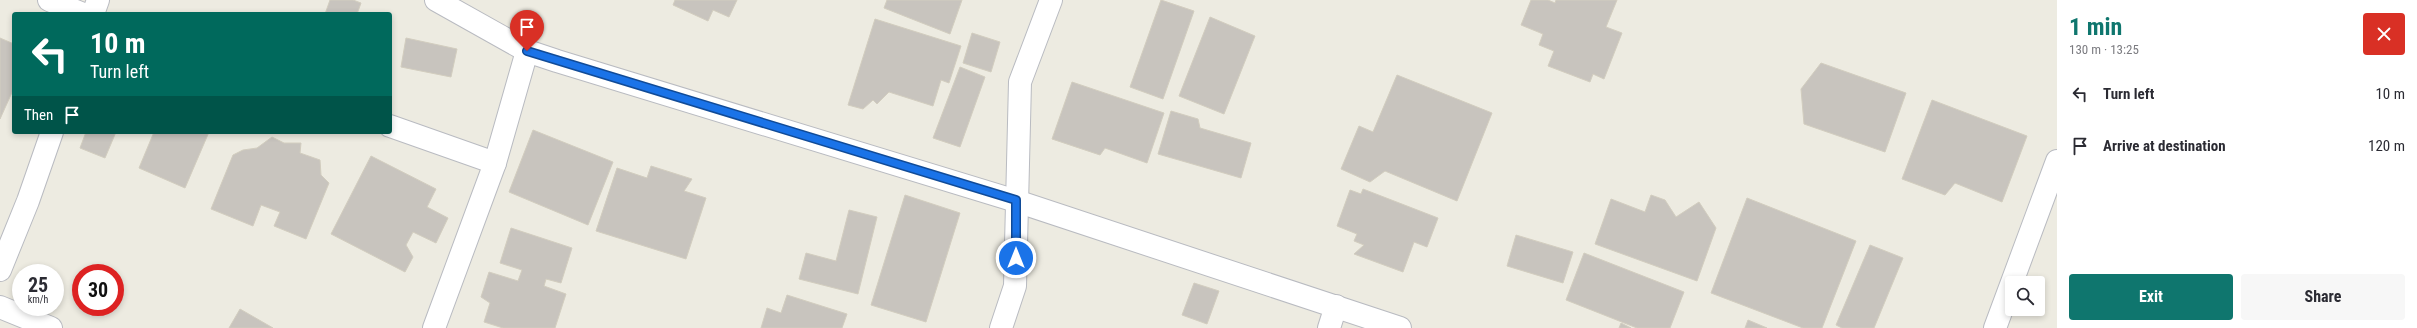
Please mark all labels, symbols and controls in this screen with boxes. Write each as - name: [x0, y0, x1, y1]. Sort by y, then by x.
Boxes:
- pin: [510, 10, 544, 51]
- text: 1 min: [2069, 13, 2122, 41]
- button: close: [2363, 13, 2405, 55]
- icon: arrive: [516, 16, 538, 38]
- text: 10 m: [90, 27, 146, 60]
- icon: left: [24, 28, 76, 80]
- text: 130 m · 13:25: [2069, 42, 2139, 57]
- text: Turn left: [90, 61, 149, 82]
- icon: left: [2069, 83, 2091, 105]
- text: Turn left: [2103, 85, 2154, 103]
- text: 10 m: [2375, 85, 2405, 103]
- icon: arrive: [61, 104, 83, 126]
- text: Then: [24, 106, 53, 124]
- icon: arrive: [2069, 135, 2091, 157]
- text: Arrive at destination: [2103, 137, 2226, 155]
- text: 120 m: [2368, 137, 2405, 155]
- position arrow: [995, 237, 1037, 279]
- speed limit sign: 30: [72, 264, 124, 316]
- text: 25: [28, 273, 48, 297]
- button: Exit: [2069, 274, 2233, 320]
- button: Share: [2241, 274, 2405, 320]
- map controls: [2005, 276, 2045, 316]
- button: search: [2005, 276, 2045, 316]
- text: km/h: [28, 294, 48, 305]

